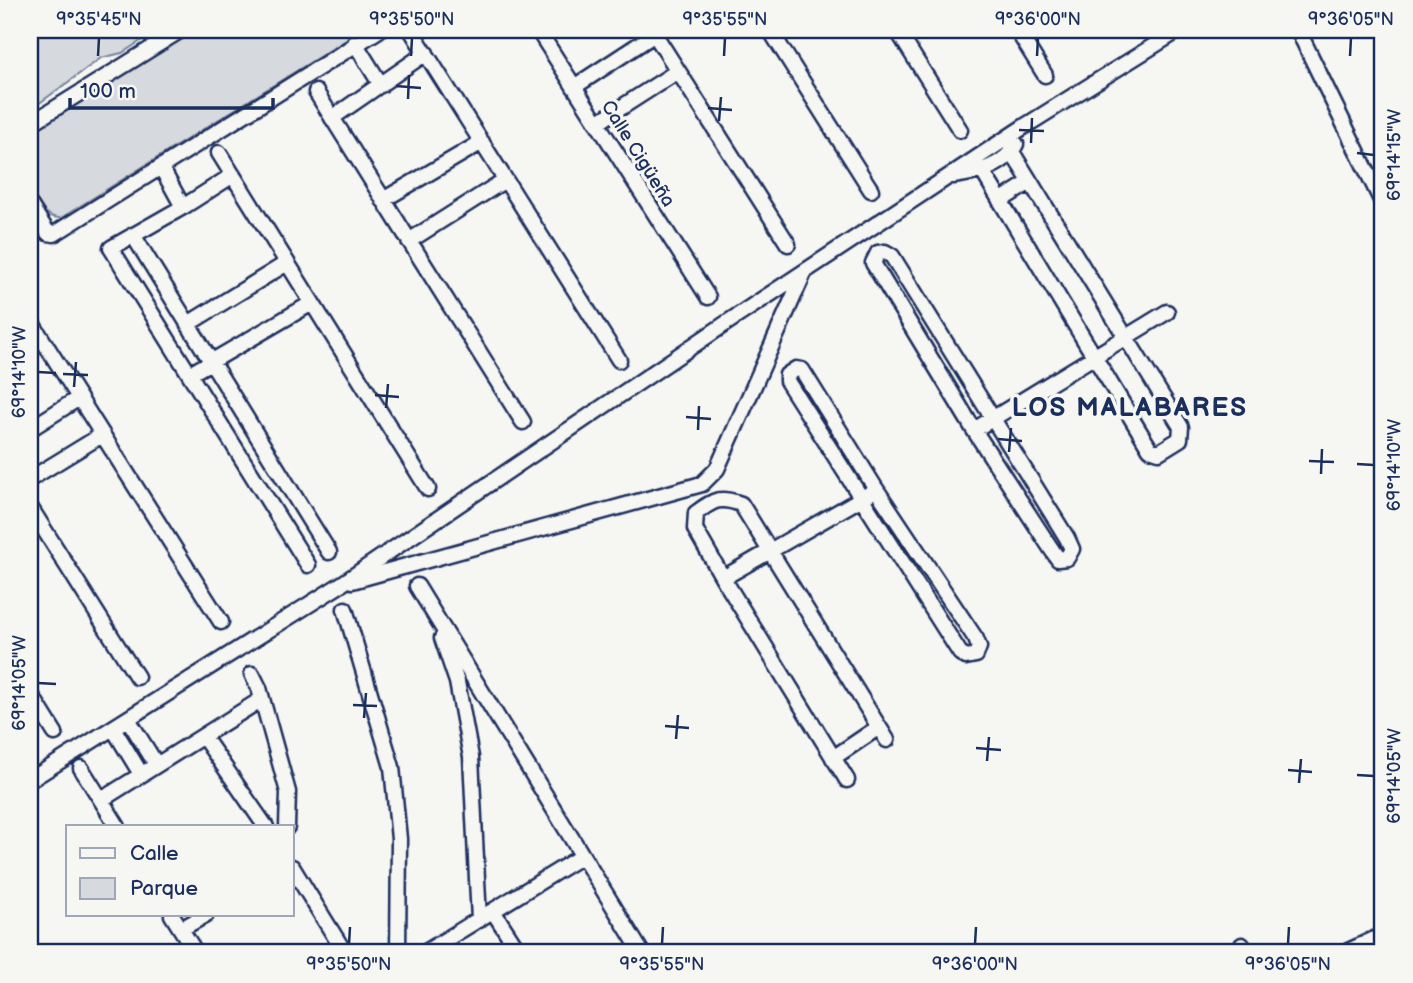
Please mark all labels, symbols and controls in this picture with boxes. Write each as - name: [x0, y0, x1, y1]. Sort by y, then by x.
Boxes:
- text: 9°35'45"N: [56, 9, 142, 30]
- text: 9°35'50"N: [369, 9, 455, 30]
- text: 9°35'55"N: [683, 9, 768, 30]
- text: 9°36'00"N: [995, 9, 1081, 30]
- text: 9°36'05"N: [1308, 9, 1394, 30]
- scale bar: [70, 66, 273, 110]
- text: 100 m: [80, 79, 136, 104]
- street label: Calle Cigüeña: [596, 96, 680, 211]
- text: 69°14'15"W: [1384, 108, 1405, 201]
- text: 69°14'10"W: [9, 325, 30, 418]
- district label: LOS MALABARES: [1012, 393, 1248, 424]
- text: 69°14'10"W: [1384, 418, 1405, 511]
- text: 69°14'05"W: [9, 635, 30, 731]
- text: 69°14'05"W: [1384, 728, 1405, 824]
- legend: [66, 825, 294, 916]
- text: Calle: [130, 841, 179, 866]
- text: Parque: [130, 876, 198, 901]
- text: 9°35'50"N: [306, 954, 392, 975]
- text: 9°35'55"N: [620, 954, 705, 975]
- text: 9°36'00"N: [932, 954, 1018, 975]
- text: 9°36'05"N: [1245, 954, 1331, 975]

